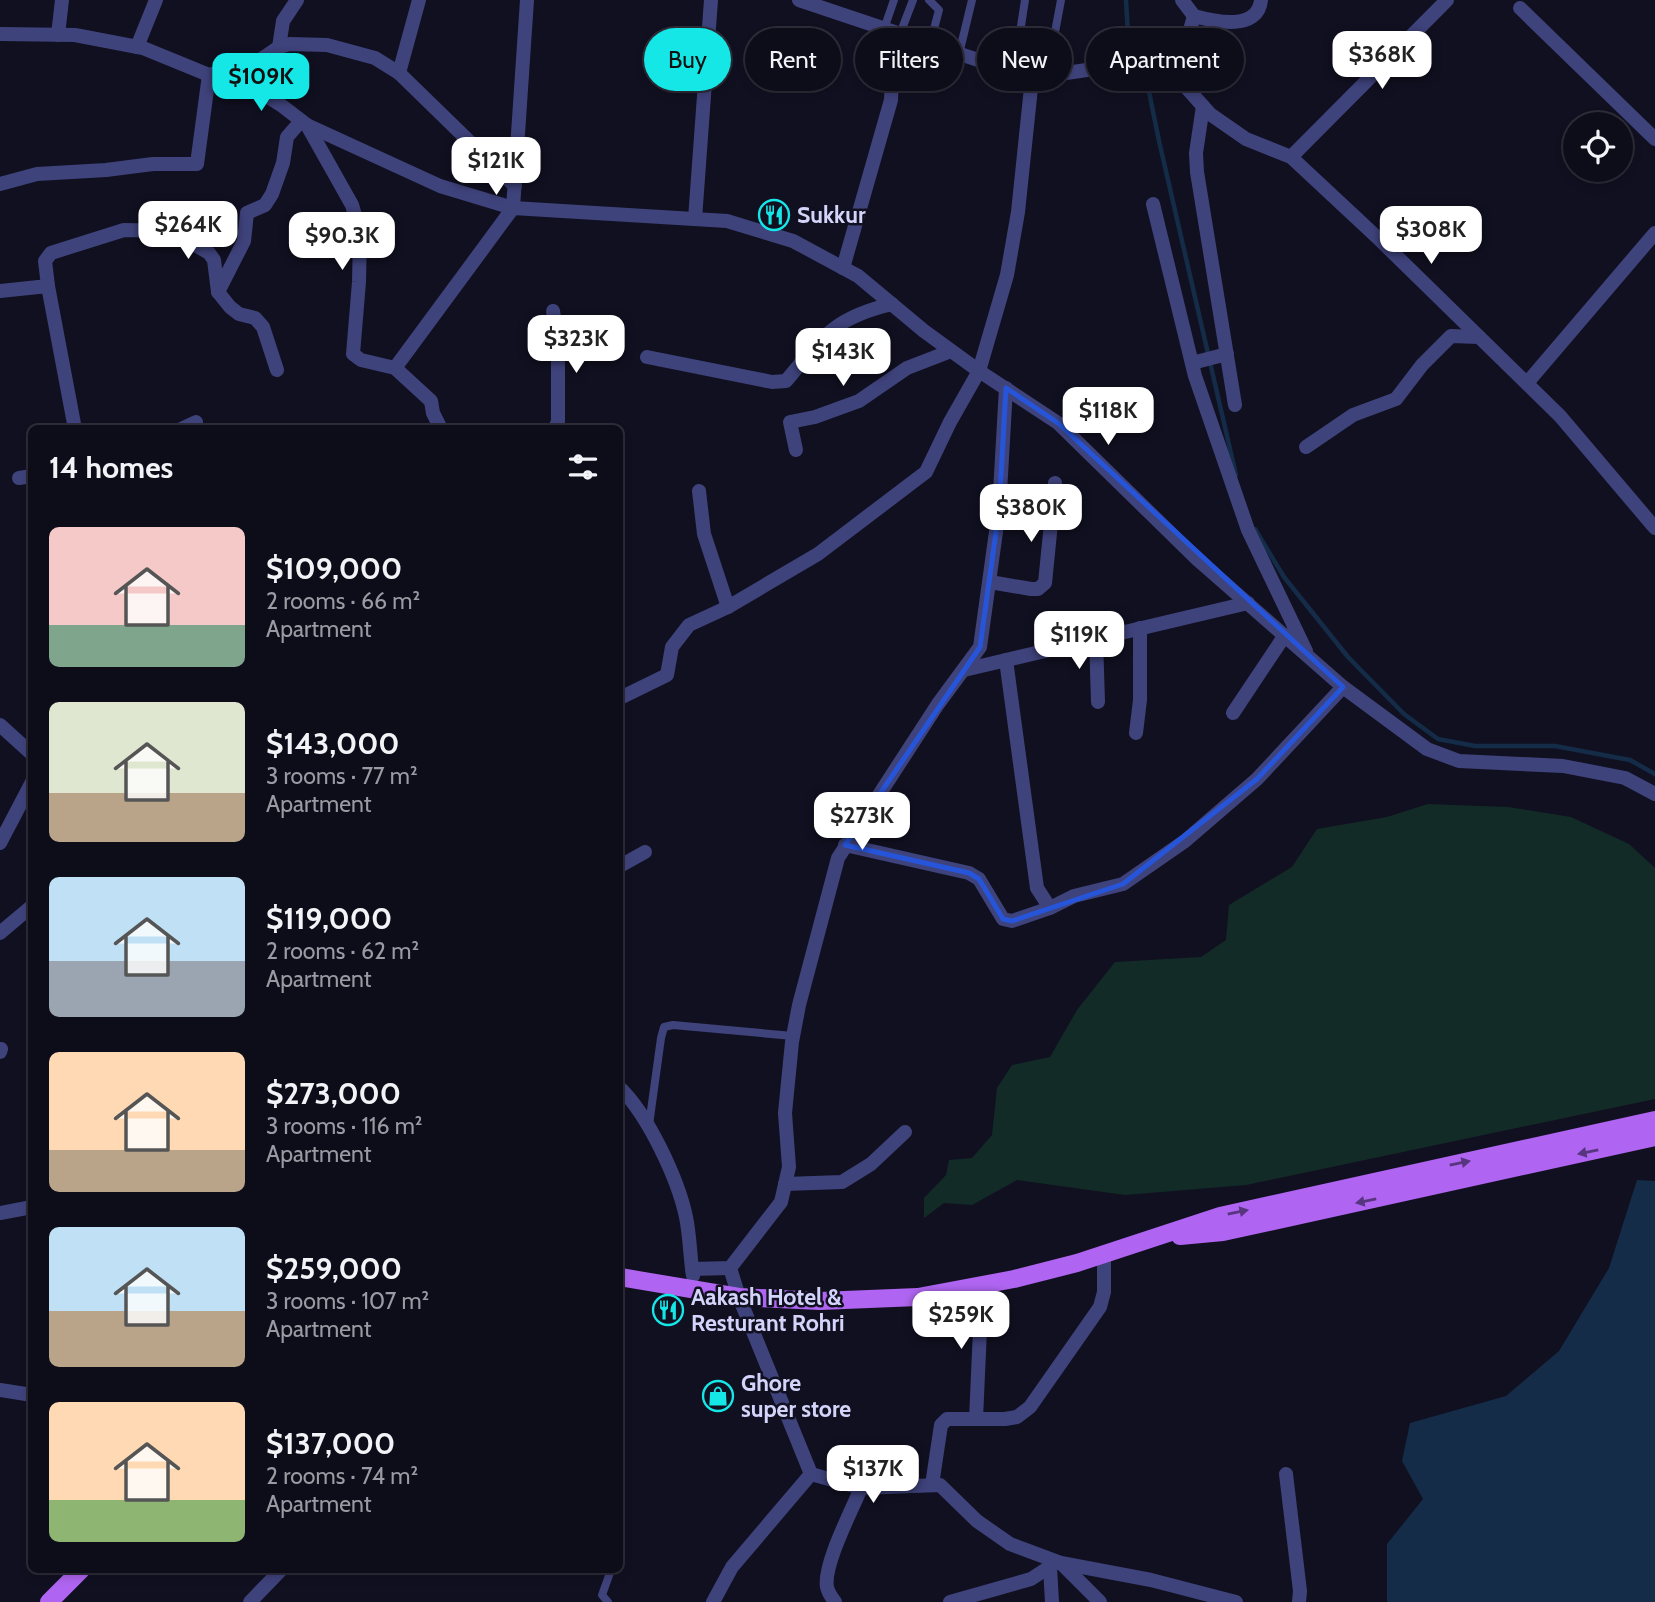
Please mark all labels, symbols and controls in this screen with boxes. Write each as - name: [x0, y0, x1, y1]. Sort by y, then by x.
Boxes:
- chip: Buy: [644, 28, 731, 91]
- chip: Rent: [745, 28, 841, 91]
- chip: Filters: [855, 28, 963, 91]
- chip: New: [977, 28, 1072, 91]
- chip: Apartment: [1086, 28, 1244, 91]
- pin: $368K: [1333, 32, 1431, 91]
- text: $368K: [1349, 40, 1415, 68]
- pin: $109K: [212, 54, 310, 113]
- text: $109K: [228, 62, 294, 90]
- map controls: [1563, 112, 1633, 182]
- button: locate: [1563, 112, 1633, 182]
- pin: $121K: [447, 138, 545, 197]
- text: $121K: [468, 146, 524, 174]
- restaurant icon: Sukkur: [757, 198, 791, 232]
- place label: Sukkur: [797, 201, 866, 229]
- pin: $264K: [139, 202, 237, 261]
- pin: $308K: [1382, 206, 1480, 266]
- text: $264K: [154, 210, 222, 238]
- pin: $90.3K: [285, 212, 399, 272]
- text: $308K: [1396, 215, 1466, 243]
- text: $90.3K: [305, 221, 379, 249]
- pin: $323K: [527, 316, 625, 375]
- text: $323K: [544, 324, 608, 352]
- pin: $143K: [794, 328, 892, 388]
- text: $143K: [812, 337, 874, 365]
- pin: $118K: [1059, 388, 1157, 447]
- text: $118K: [1079, 396, 1137, 424]
- icon: filters: [564, 448, 602, 486]
- text: 14 homes: [49, 449, 173, 486]
- pin: $380K: [982, 484, 1080, 544]
- text: $380K: [996, 493, 1066, 521]
- text: $109,000: [266, 550, 402, 587]
- icon: home: [105, 555, 189, 639]
- text: 2 rooms · 66 m²: [266, 587, 420, 615]
- pin: $119K: [1030, 612, 1128, 671]
- text: Apartment: [266, 615, 371, 643]
- text: $119K: [1050, 620, 1108, 648]
- text: $143,000: [266, 725, 400, 762]
- icon: home: [105, 730, 189, 814]
- text: 3 rooms · 77 m²: [266, 762, 418, 790]
- text: Apartment: [266, 790, 371, 818]
- pin: $273K: [813, 792, 911, 852]
- text: $273K: [830, 801, 894, 829]
- text: $119,000: [266, 900, 392, 937]
- icon: home: [105, 905, 189, 989]
- text: 2 rooms · 62 m²: [266, 937, 419, 965]
- text: Apartment: [266, 965, 371, 993]
- text: $273,000: [266, 1075, 401, 1112]
- icon: home: [105, 1080, 189, 1164]
- text: 3 rooms · 116 m²: [266, 1112, 422, 1140]
- text: Apartment: [266, 1140, 371, 1168]
- one-way arrow: [1577, 1146, 1599, 1157]
- one-way arrow: [1449, 1157, 1471, 1168]
- one-way arrow: [1355, 1195, 1377, 1206]
- one-way arrow: [1227, 1206, 1249, 1217]
- text: $259,000: [266, 1250, 402, 1287]
- icon: home: [105, 1255, 189, 1339]
- place label: Aakash Hotel & Resturant Rohri: [691, 1283, 845, 1337]
- text: 3 rooms · 107 m²: [266, 1287, 429, 1315]
- pin: $259K: [912, 1292, 1010, 1351]
- restaurant icon: Aakash Hotel & Resturant Rohri: [651, 1293, 685, 1327]
- text: $259K: [928, 1300, 994, 1328]
- text: Apartment: [266, 1315, 371, 1343]
- place label: Ghore super store: [741, 1369, 851, 1423]
- shop icon: Ghore super store: [701, 1379, 735, 1413]
- text: $137,000: [266, 1425, 395, 1462]
- icon: home: [105, 1430, 189, 1514]
- pin: $137K: [824, 1446, 922, 1505]
- text: $137K: [843, 1454, 903, 1482]
- text: 2 rooms · 74 m²: [266, 1462, 418, 1490]
- text: Apartment: [266, 1490, 371, 1518]

